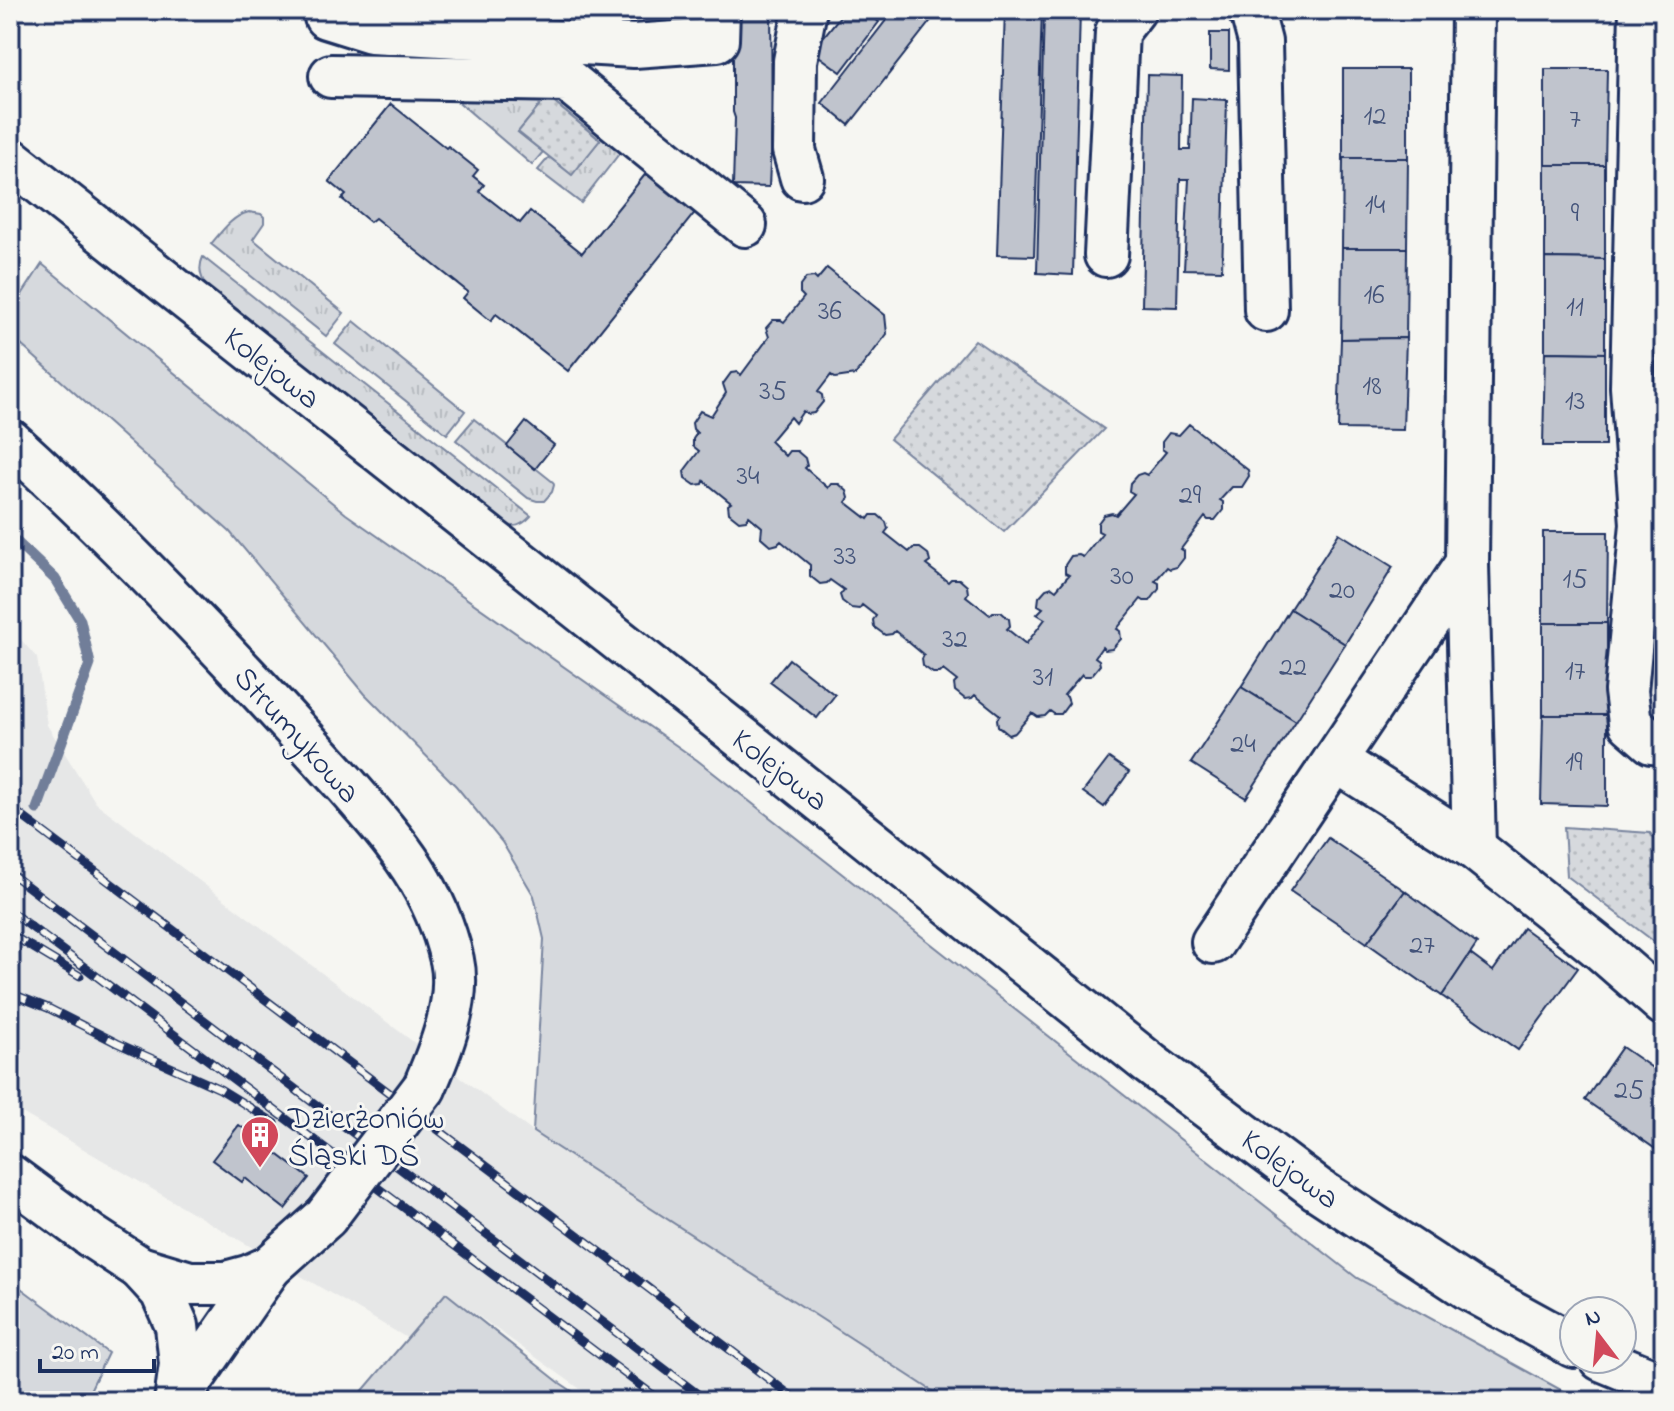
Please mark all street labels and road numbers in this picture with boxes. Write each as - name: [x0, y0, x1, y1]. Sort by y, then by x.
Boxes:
- street label: Kolejowa: [212, 317, 330, 423]
- street label: Strumykowa: [221, 657, 370, 816]
- street label: Kolejowa: [720, 719, 838, 825]
- street label: Kolejowa: [1230, 1119, 1348, 1223]

